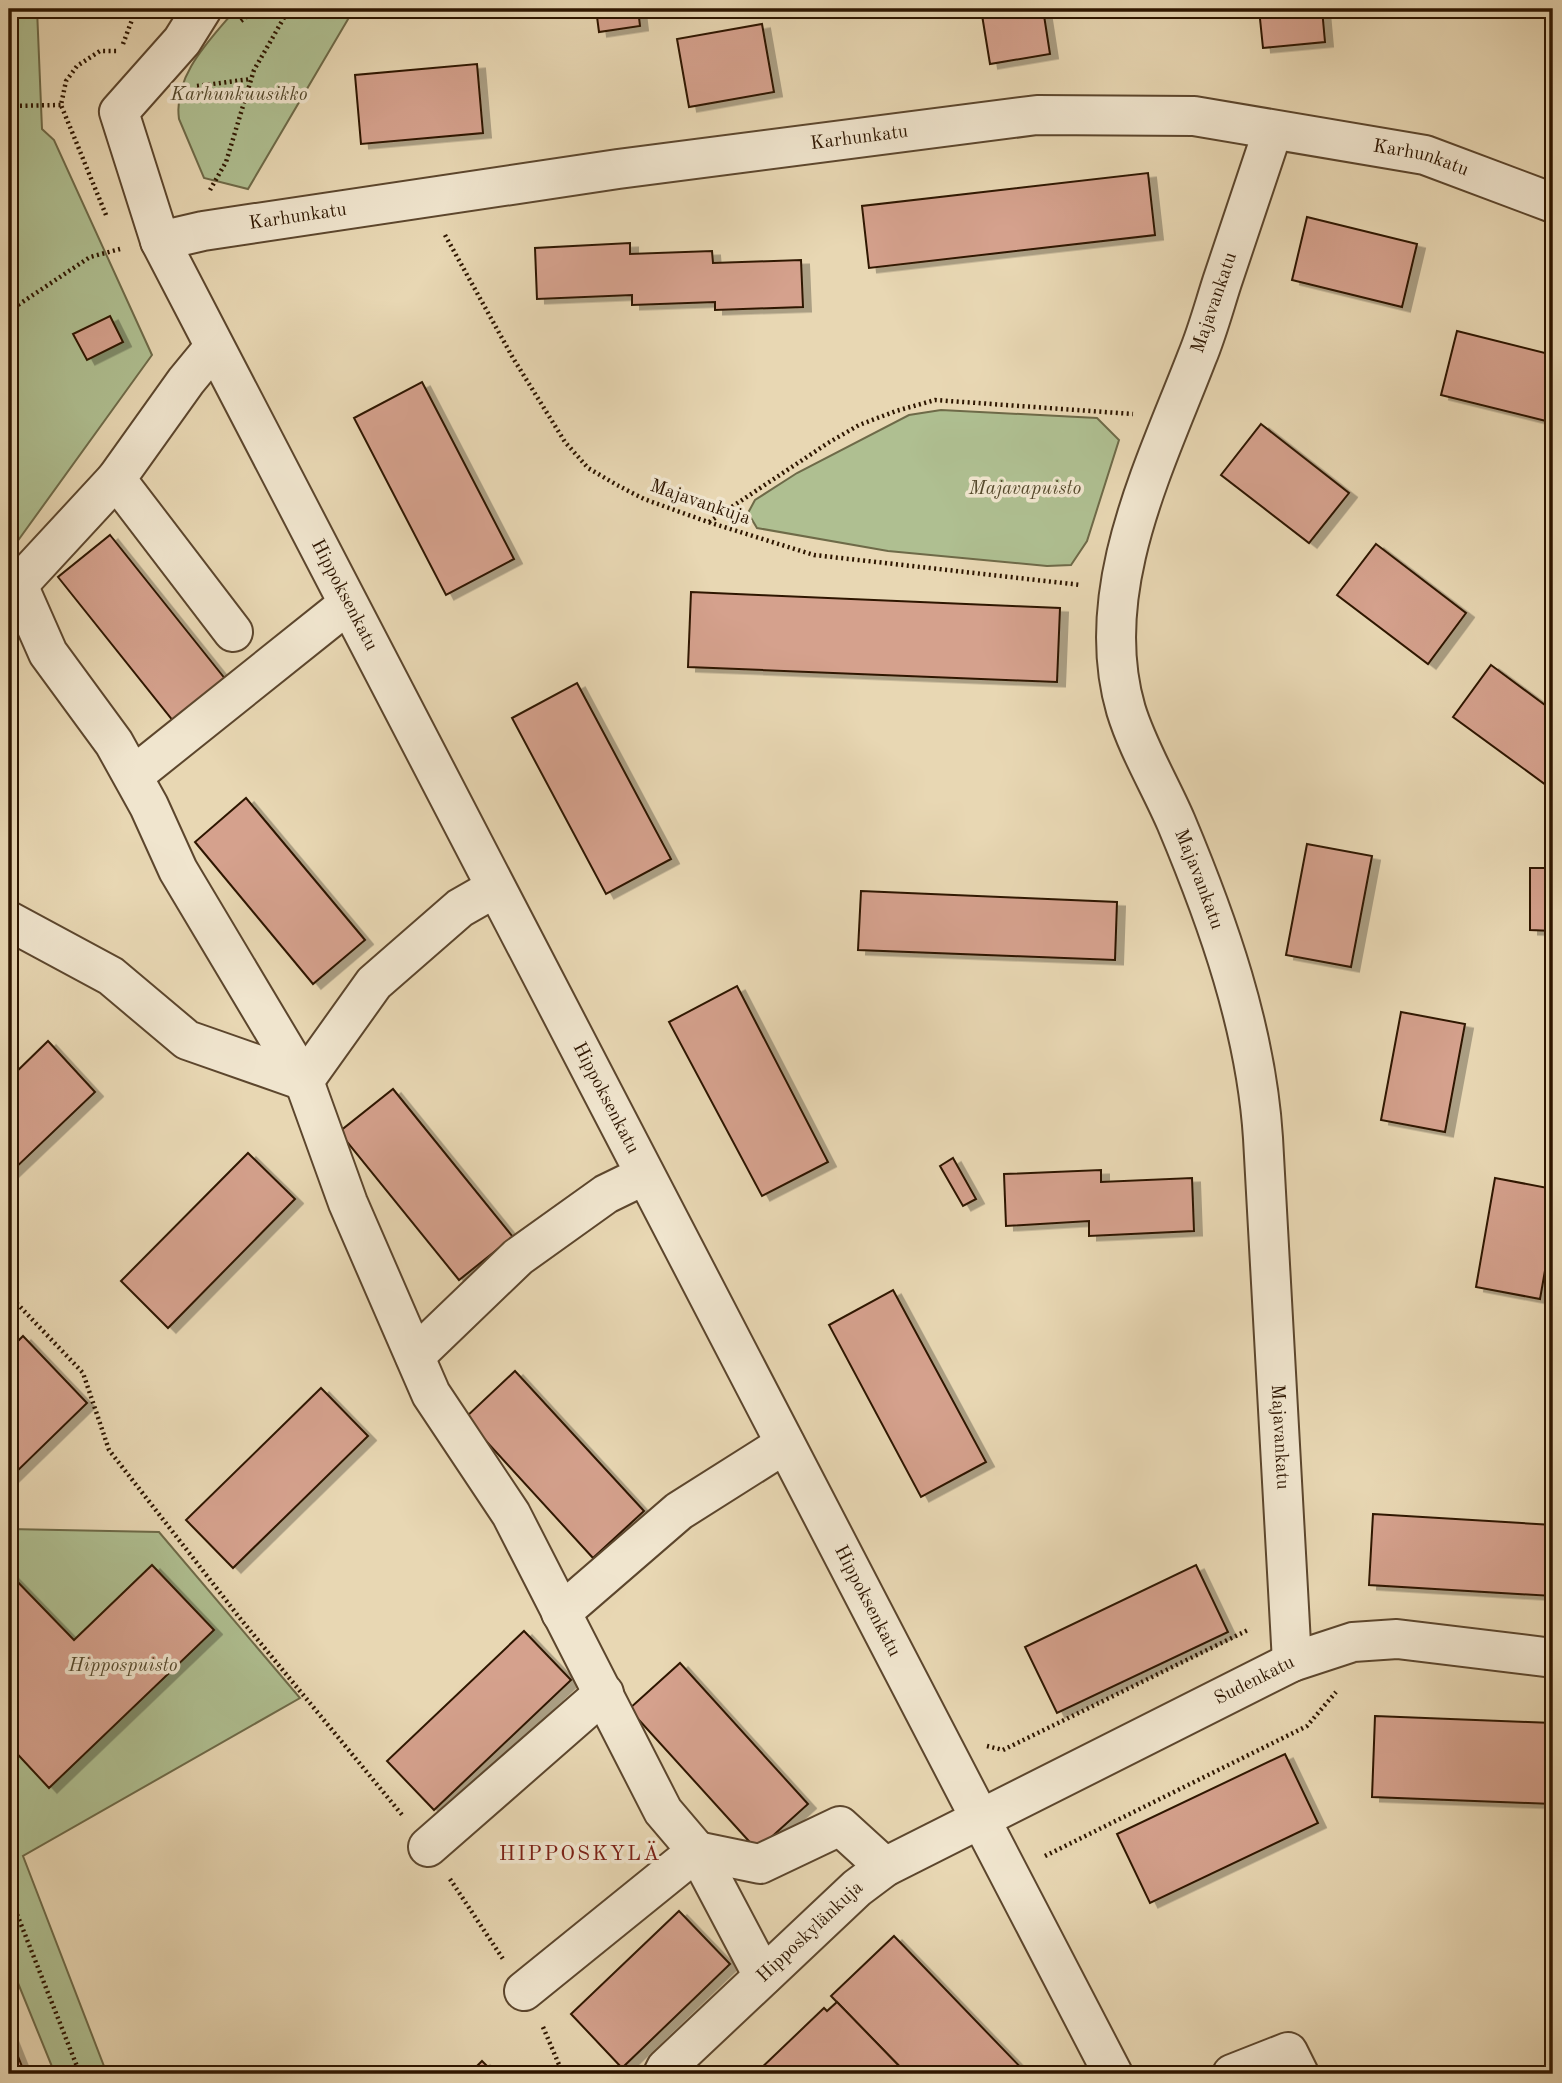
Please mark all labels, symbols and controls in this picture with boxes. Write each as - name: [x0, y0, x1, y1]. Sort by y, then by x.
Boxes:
- park label: Karhunkuusikko: [170, 86, 308, 105]
- street label: Karhunkatu: [809, 122, 909, 154]
- street label: Karhunkatu: [1371, 137, 1471, 180]
- street label: Karhunkatu: [248, 200, 348, 234]
- street label: Majavankatu: [1189, 250, 1241, 356]
- street label: Majavankuja: [647, 477, 753, 529]
- park label: Majavapuisto: [968, 480, 1081, 499]
- street label: Hippoksenkatu: [307, 536, 381, 654]
- street label: Majavankatu: [1171, 827, 1226, 932]
- street label: Hippoksenkatu: [569, 1039, 642, 1157]
- street label: Majavankatu: [1267, 1384, 1292, 1490]
- street label: Hippoksenkatu: [830, 1542, 904, 1660]
- street label: Sudenkatu: [1211, 1653, 1298, 1709]
- park label: Hippospuisto: [67, 1657, 178, 1676]
- district label: HIPPOSKYLÄ: [499, 1840, 661, 1865]
- street label: Hipposkylänkuja: [754, 1877, 867, 1986]

